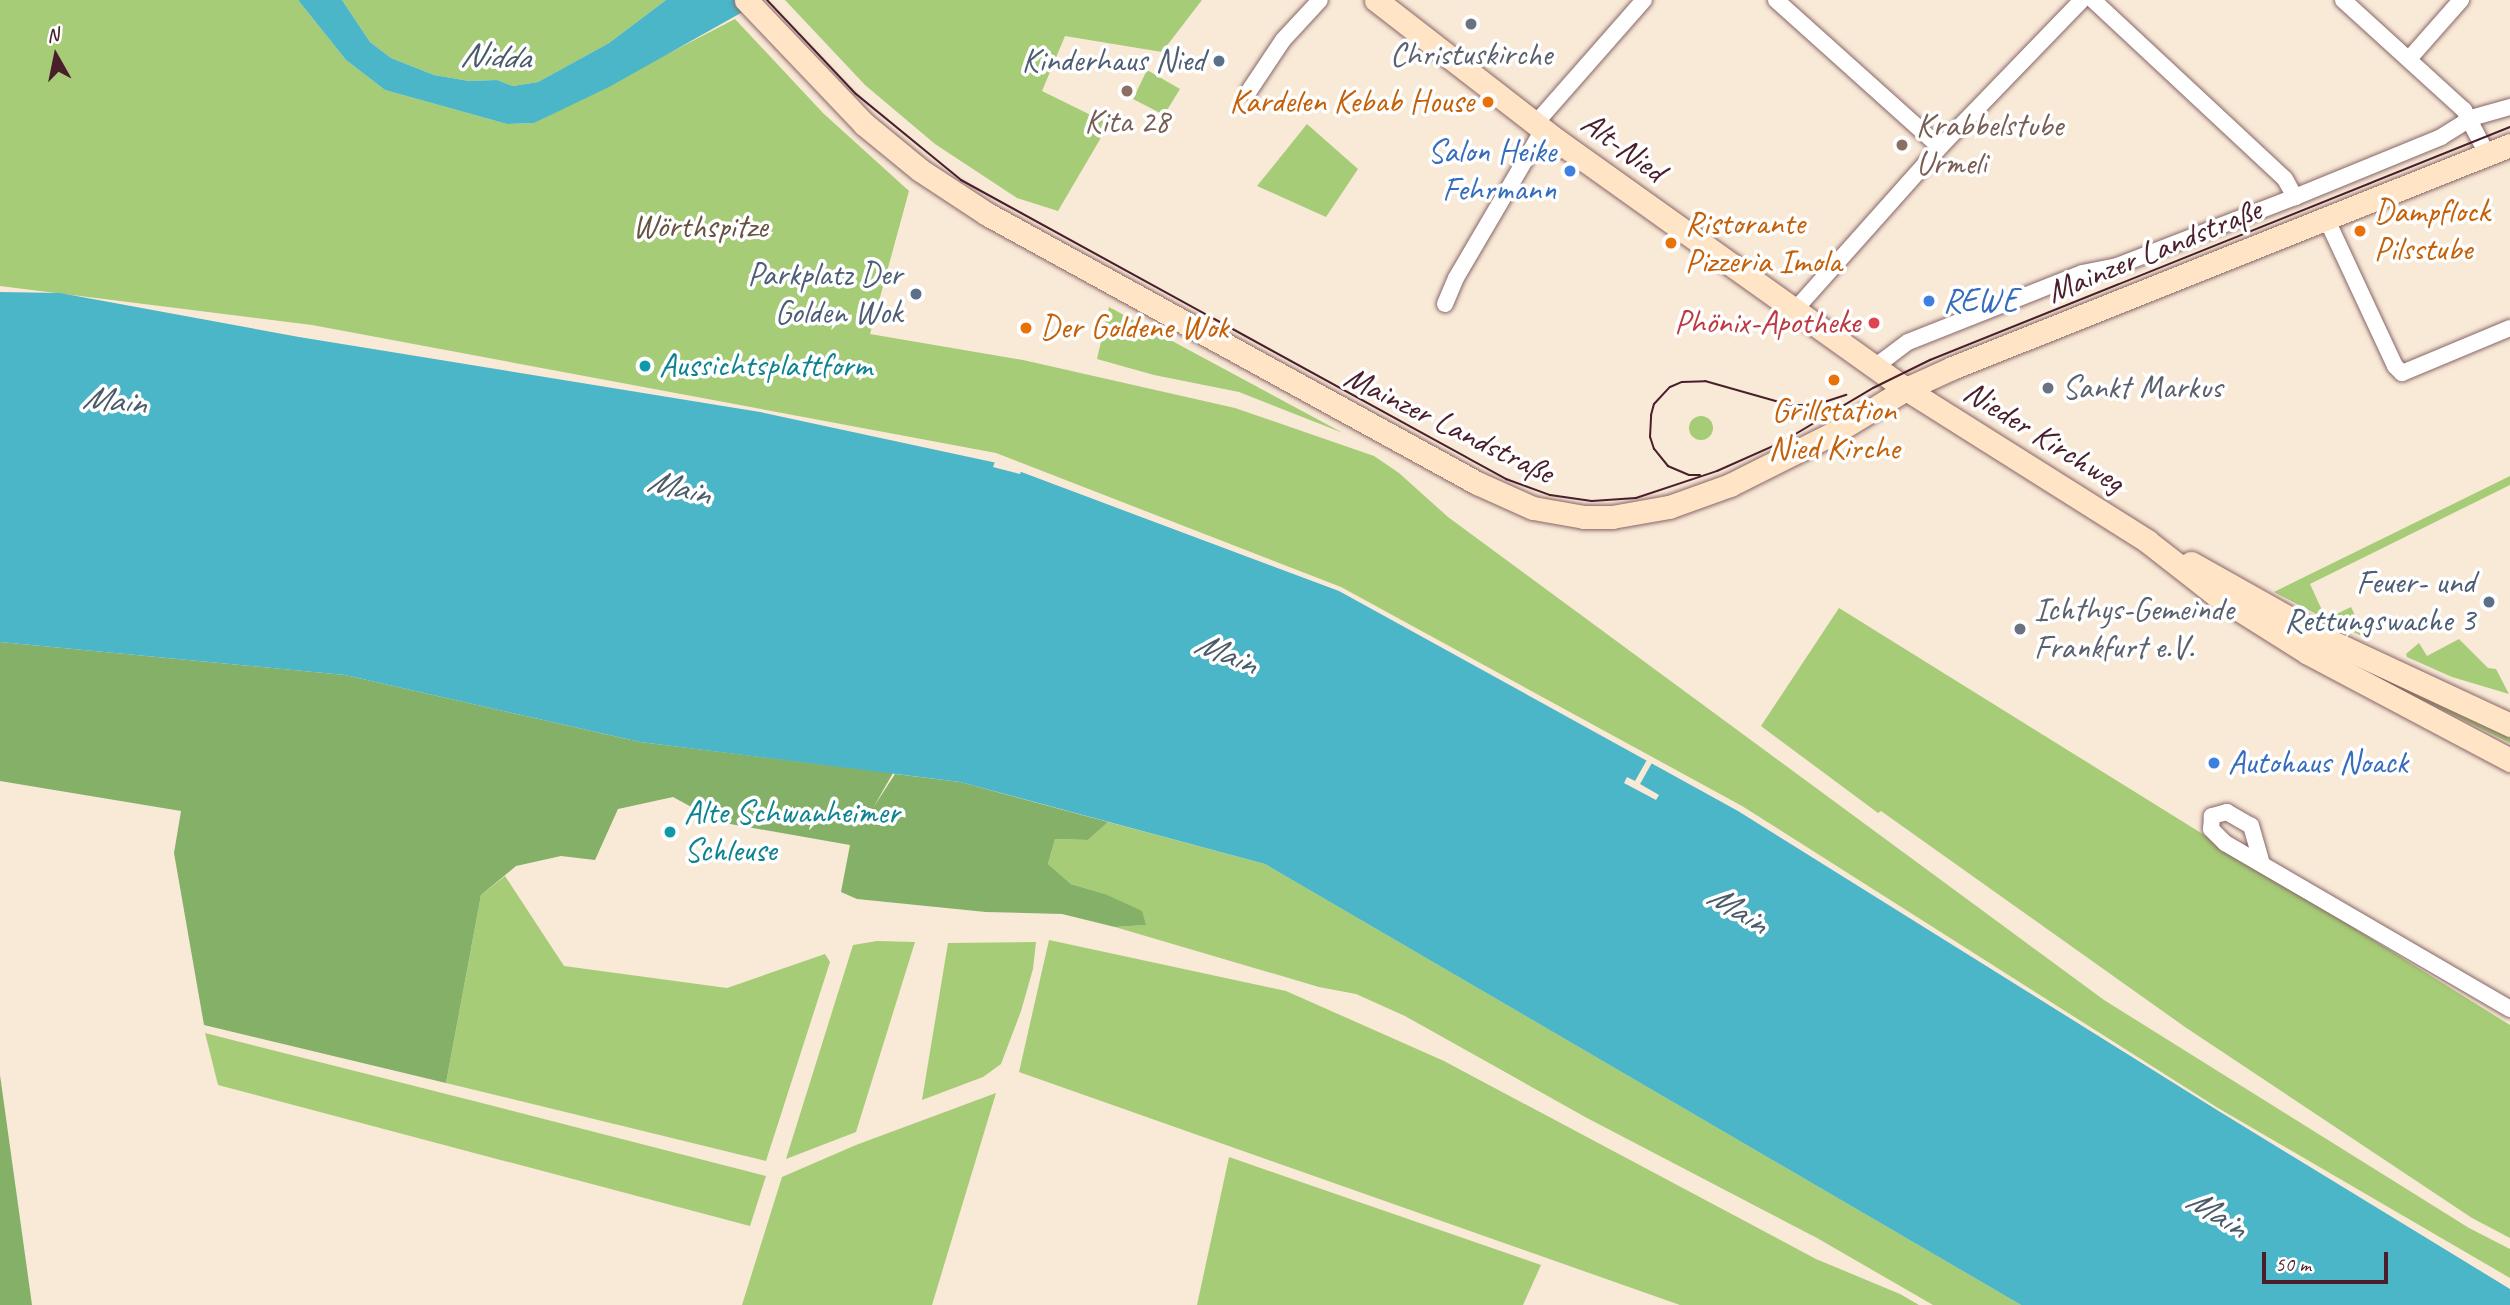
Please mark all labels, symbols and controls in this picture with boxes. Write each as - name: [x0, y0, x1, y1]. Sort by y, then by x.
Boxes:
- marker: Christuskirche: [1463, 16, 1479, 32]
- north arrow: [21, 21, 91, 91]
- text: N: [45, 22, 60, 48]
- water label: Nidda: [459, 33, 531, 79]
- place label: Christuskirche: [1390, 35, 1552, 75]
- place label: Kinderhaus Nied: [1021, 41, 1205, 81]
- marker: Kinderhaus Nied: [1211, 53, 1227, 69]
- place label: Kardelen Kebab House: [1230, 82, 1474, 122]
- marker: Kita 28: [1119, 83, 1135, 99]
- marker: Kardelen Kebab House: [1480, 94, 1496, 110]
- place label: Kita 28: [1085, 102, 1169, 142]
- street label: Alt-Nied: [1573, 103, 1673, 191]
- place label: Krabbelstube Urmeli: [1916, 106, 2063, 184]
- place label: Salon Heike Fehrmann: [1428, 132, 1556, 210]
- marker: Krabbelstube Urmeli: [1894, 137, 1910, 153]
- marker: Salon Heike Fehrmann: [1562, 163, 1578, 179]
- street label: Mainzer Landstraße: [2041, 190, 2267, 312]
- place label: Dampflock Pilsstube: [2374, 192, 2490, 270]
- place label: Ristorante Pizzeria Imola: [1685, 204, 1842, 282]
- park label: Wörthspitze: [632, 207, 768, 247]
- marker: Dampflock Pilsstube: [2352, 223, 2368, 239]
- marker: Ristorante Pizzeria Imola: [1663, 235, 1679, 251]
- place label: Parkplatz Der Golden Wok: [747, 255, 902, 333]
- place label: REWE: [1943, 281, 2018, 321]
- marker: Parkplatz Der Golden Wok: [908, 286, 924, 302]
- marker: REWE: [1921, 293, 1937, 309]
- place label: Phönix-Apotheke: [1674, 303, 1860, 343]
- place label: Der Goldene Wok: [1040, 308, 1228, 348]
- marker: Phönix-Apotheke: [1866, 315, 1882, 331]
- marker: Der Goldene Wok: [1018, 320, 1034, 336]
- place label: Aussichtsplattform: [659, 346, 872, 386]
- street label: Mainzer Landstraße: [1338, 357, 1560, 493]
- marker: Aussichtsplattform: [637, 358, 653, 374]
- place label: Sankt Markus: [2062, 368, 2224, 408]
- marker: Grillstation Nied Kirche: [1826, 372, 1842, 388]
- street label: Nieder Kirchweg: [1956, 372, 2132, 502]
- water label: Main: [81, 376, 147, 424]
- marker: Sankt Markus: [2040, 380, 2056, 396]
- place label: Grillstation Nied Kirche: [1769, 391, 1899, 469]
- water label: Main: [643, 459, 715, 515]
- place label: Feuer- und Rettungswache 3: [2284, 563, 2475, 641]
- place label: Ichthys-Gemeinde Frankfurt e.V.: [2034, 590, 2234, 668]
- marker: Feuer- und Rettungswache 3: [2481, 594, 2497, 610]
- marker: Ichthys-Gemeinde Frankfurt e.V.: [2012, 621, 2028, 637]
- water label: Main: [1189, 622, 1263, 684]
- place label: Autohaus Noack: [2228, 743, 2407, 783]
- marker: Autohaus Noack: [2206, 755, 2222, 771]
- place label: Alte Schwanheimer Schleuse: [684, 793, 897, 871]
- marker: Alte Schwanheimer Schleuse: [662, 824, 678, 840]
- water label: Main: [1700, 875, 1776, 943]
- water label: Main: [2179, 1179, 2255, 1247]
- scale bar: [2265, 1238, 2391, 1282]
- text: 50 m: [2275, 1251, 2311, 1277]

